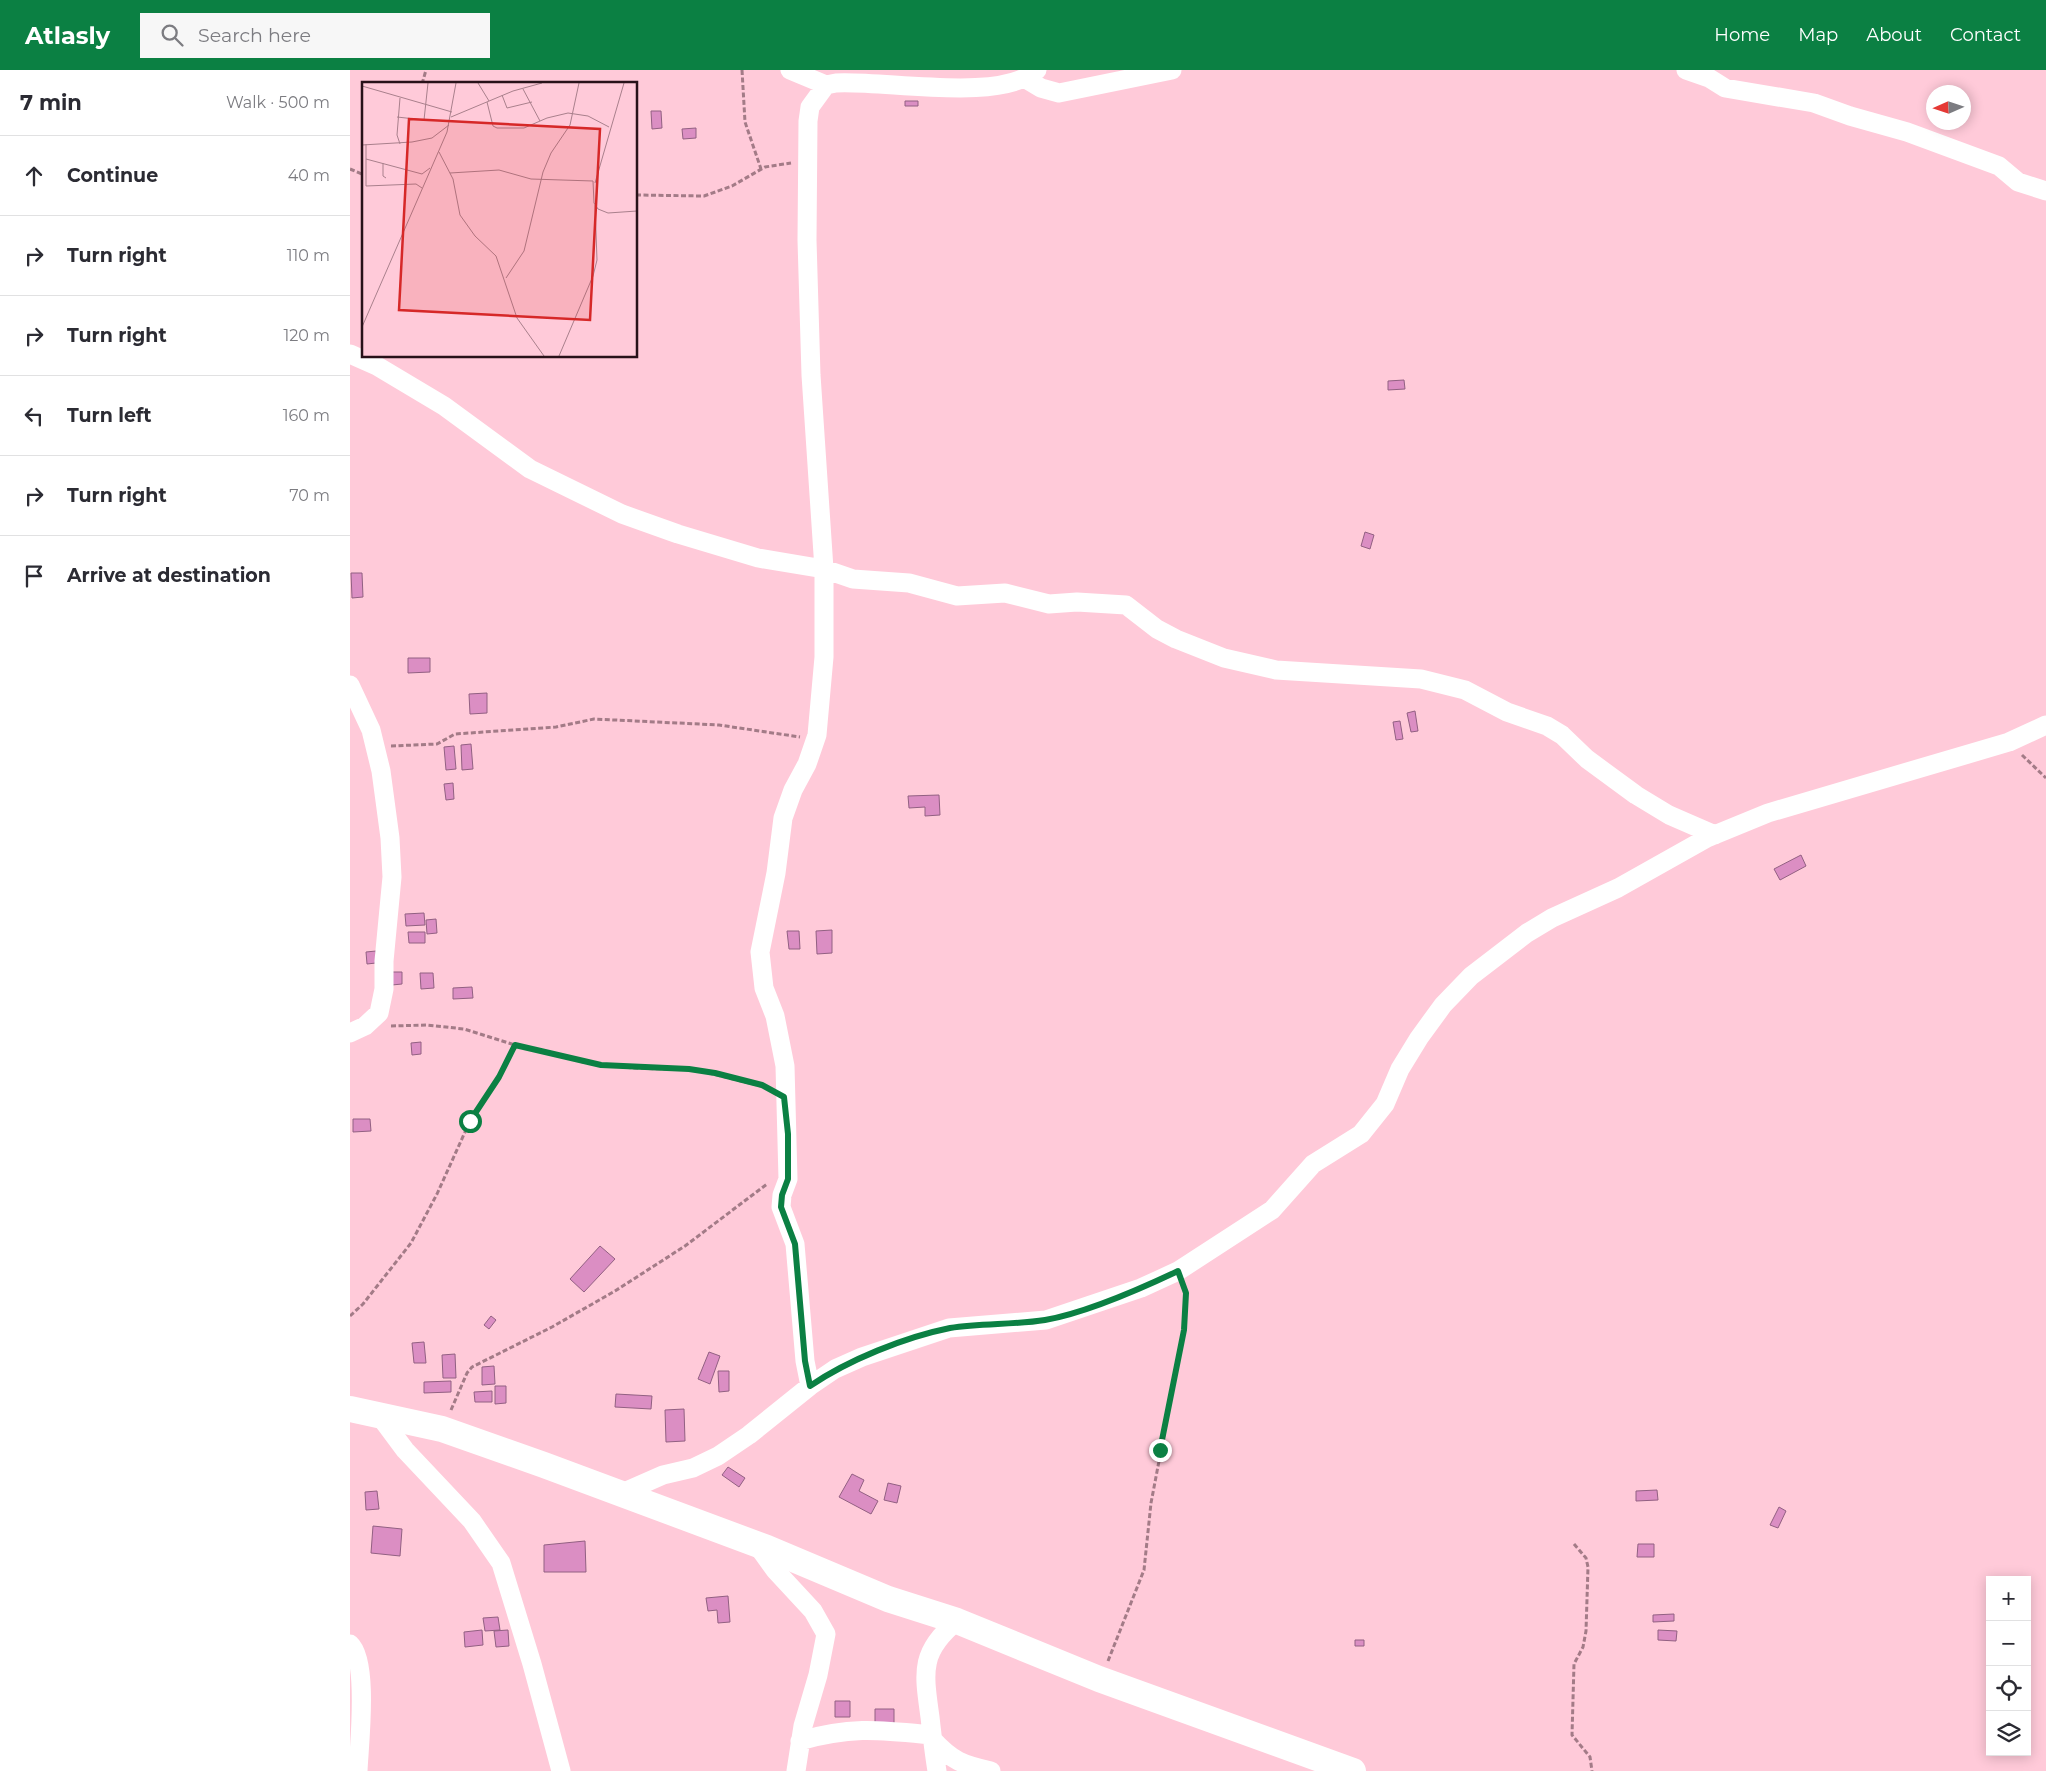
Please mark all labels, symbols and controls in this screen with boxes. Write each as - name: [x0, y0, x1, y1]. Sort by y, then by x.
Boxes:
- search box: [140, 13, 490, 58]
- text: Atlasly: [25, 21, 110, 50]
- icon: search: [158, 21, 186, 49]
- text: Search here: [198, 24, 311, 47]
- text: Home: [1714, 24, 1770, 46]
- text: Map: [1798, 24, 1838, 46]
- text: About: [1866, 24, 1922, 46]
- text: Contact: [1950, 24, 2021, 46]
- inset map: [362, 82, 638, 358]
- north arrow: [1926, 85, 1971, 130]
- text: 7 min: [20, 90, 82, 115]
- text: Walk · 500 m: [226, 93, 330, 112]
- icon: ahead: [20, 162, 48, 190]
- text: Continue: [67, 164, 158, 187]
- text: 40 m: [288, 166, 330, 185]
- icon: right: [20, 242, 48, 270]
- text: Turn right: [67, 244, 167, 267]
- text: 110 m: [287, 246, 330, 265]
- icon: right: [20, 322, 48, 350]
- text: Turn right: [67, 324, 167, 347]
- text: 120 m: [283, 326, 330, 345]
- icon: left: [20, 402, 48, 430]
- text: Turn left: [67, 404, 152, 427]
- text: 160 m: [283, 406, 330, 425]
- icon: right: [20, 482, 48, 510]
- text: Turn right: [67, 484, 167, 507]
- text: 70 m: [289, 486, 330, 505]
- icon: arrive: [20, 562, 48, 590]
- text: Arrive at destination: [67, 564, 271, 587]
- route start: [459, 1110, 482, 1133]
- route end: [1149, 1439, 1172, 1462]
- map controls: [1986, 1576, 2031, 1756]
- button: +: [1986, 1576, 2031, 1621]
- button: −: [1986, 1621, 2031, 1666]
- button: locate: [1986, 1666, 2031, 1711]
- button: layers: [1986, 1711, 2031, 1756]

